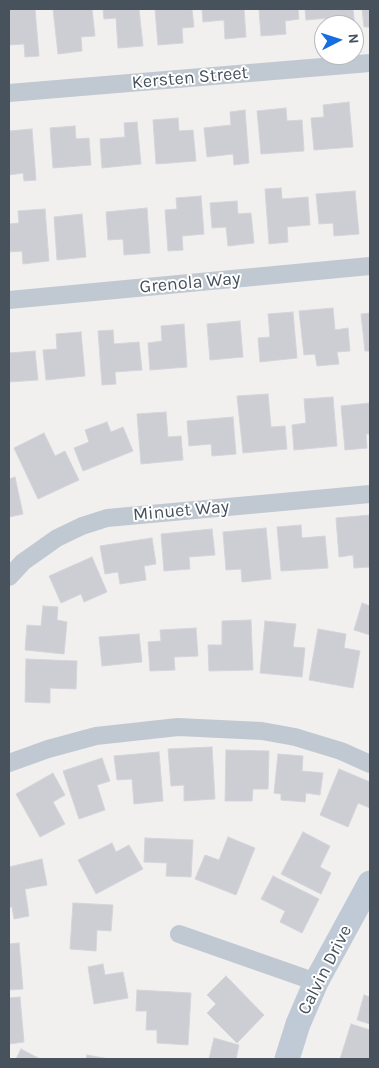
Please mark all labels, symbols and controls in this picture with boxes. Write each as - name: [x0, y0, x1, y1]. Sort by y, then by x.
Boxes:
- north arrow: [314, 15, 364, 65]
- text: N: [345, 33, 362, 44]
- street label: Kersten Street: [131, 62, 249, 94]
- street label: Grenola Way: [139, 268, 241, 298]
- street label: Minuet Way: [132, 496, 230, 526]
- street label: Calvin Drive: [293, 922, 357, 1018]

